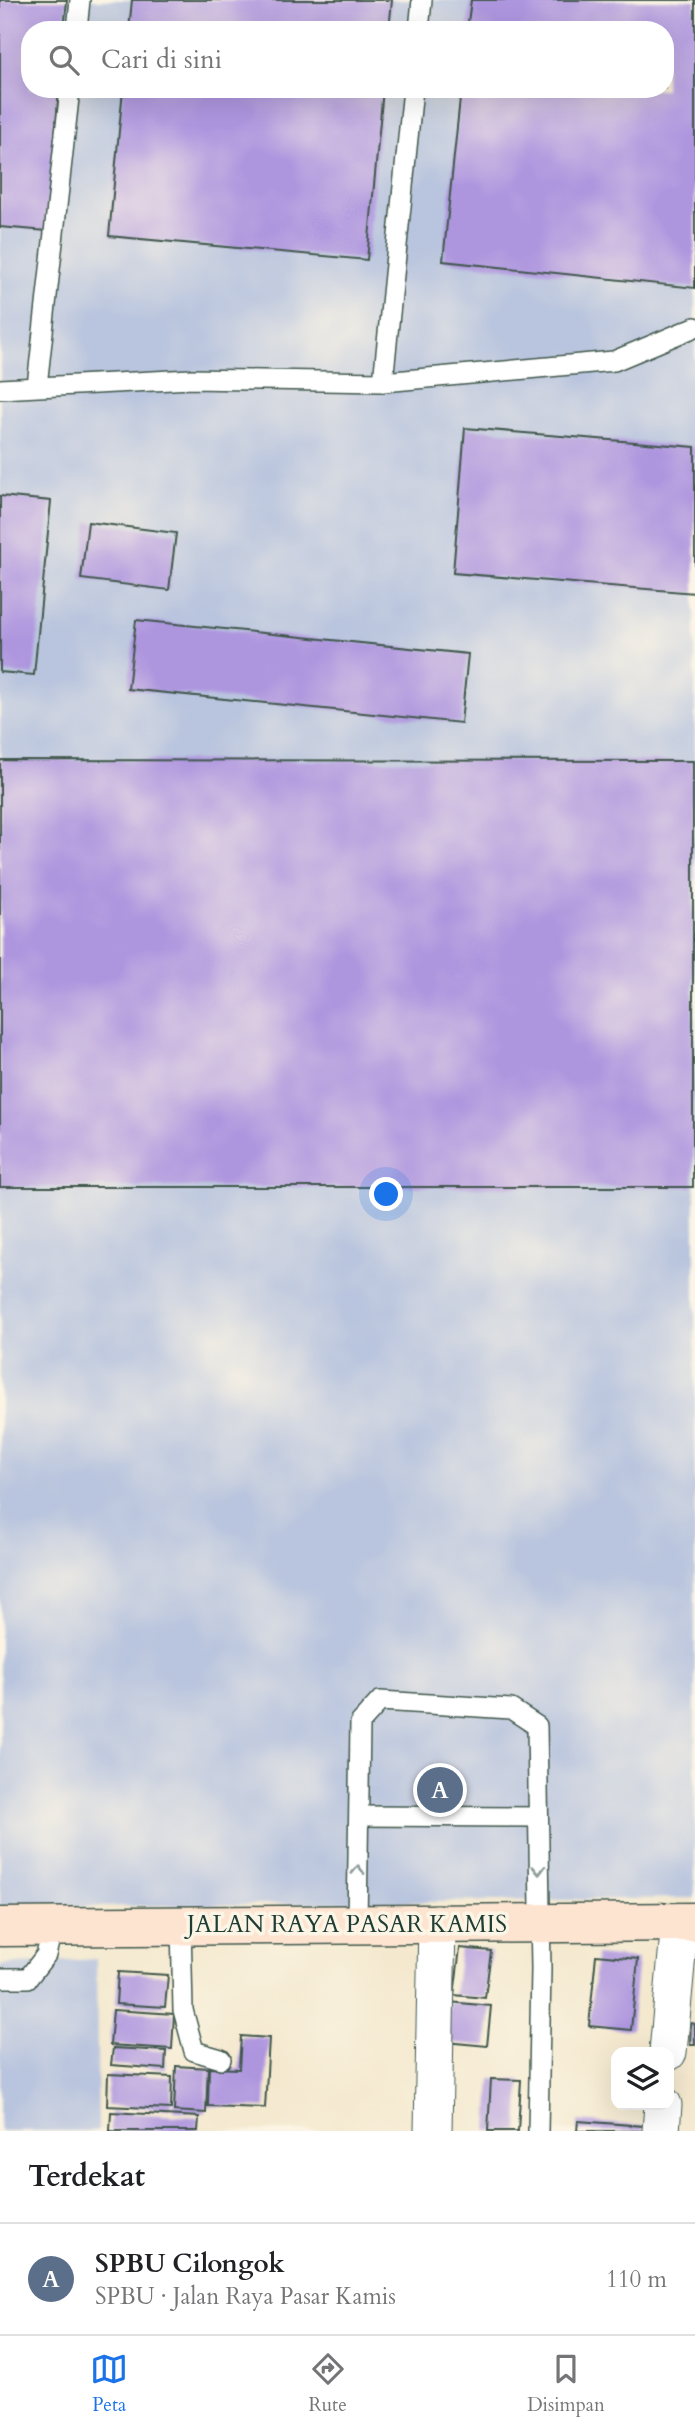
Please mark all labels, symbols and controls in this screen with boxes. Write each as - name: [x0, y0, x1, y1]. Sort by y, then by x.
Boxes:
- search box: [21, 21, 674, 98]
- icon: search: [45, 41, 83, 79]
- text: Cari di sini: [101, 42, 222, 77]
- your location: [369, 1177, 403, 1211]
- pin: A: [417, 1764, 463, 1816]
- one-way arrow: [351, 1864, 366, 1875]
- one-way arrow: [531, 1865, 547, 1876]
- street label: JALAN RAYA PASAR KAMIS: [184, 1908, 507, 1941]
- map controls: [611, 2047, 674, 2110]
- button: layers: [611, 2047, 674, 2110]
- text: Terdekat: [28, 2156, 145, 2197]
- text: SPBU Cilongok: [95, 2246, 285, 2281]
- text: A: [42, 2264, 60, 2295]
- text: 110 m: [606, 2264, 667, 2295]
- text: SPBU · Jalan Raya Pasar Kamis: [95, 2281, 396, 2312]
- tab: Peta: [90, 2350, 128, 2418]
- tab: Rute: [309, 2350, 347, 2418]
- tab: Disimpan: [527, 2350, 605, 2418]

